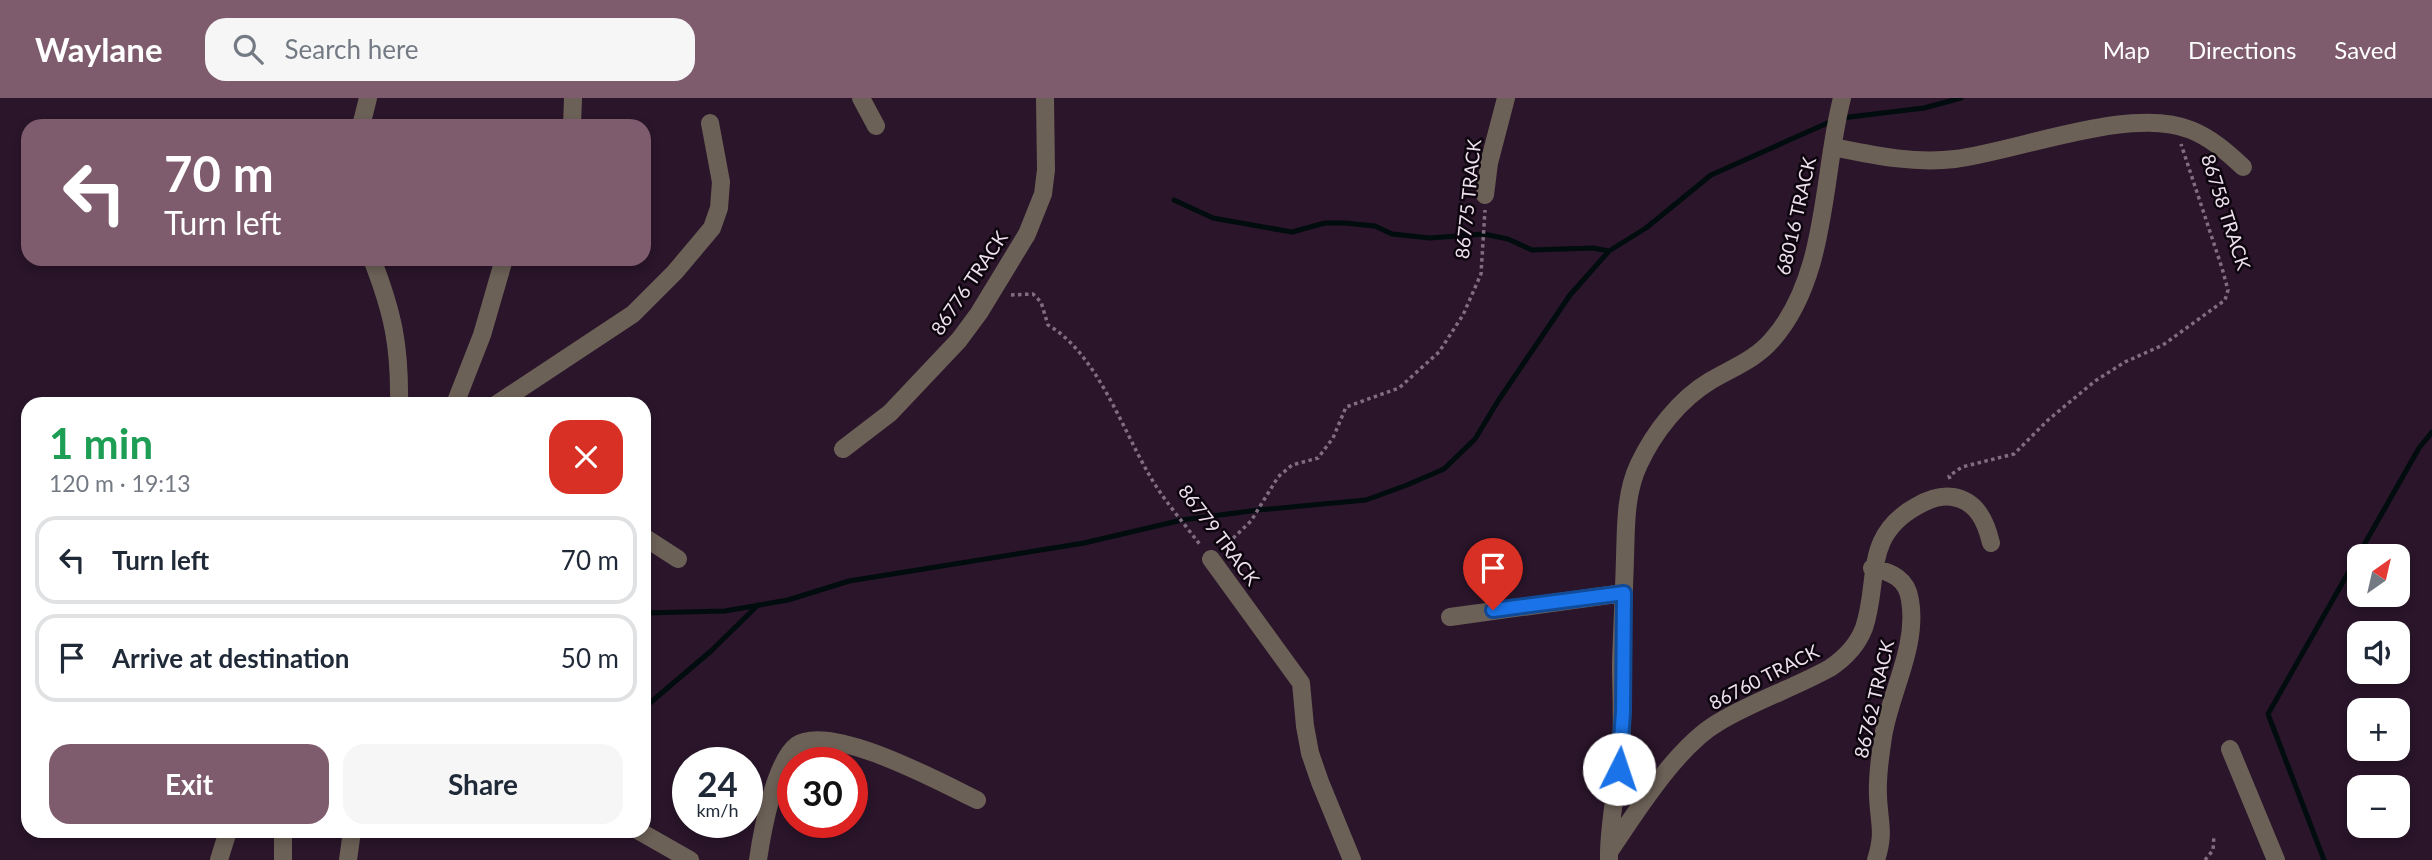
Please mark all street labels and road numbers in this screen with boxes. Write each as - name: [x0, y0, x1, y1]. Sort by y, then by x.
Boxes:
- street label: 86775 TRACK: [1450, 138, 1485, 260]
- street label: 86758 TRACK: [2197, 151, 2256, 273]
- street label: 68016 TRACK: [1771, 154, 1820, 277]
- street label: 86776 TRACK: [925, 226, 1012, 339]
- street label: 86779 TRACK: [1174, 480, 1265, 590]
- street label: 86762 TRACK: [1849, 637, 1898, 760]
- street label: 86760 TRACK: [1705, 639, 1823, 714]

